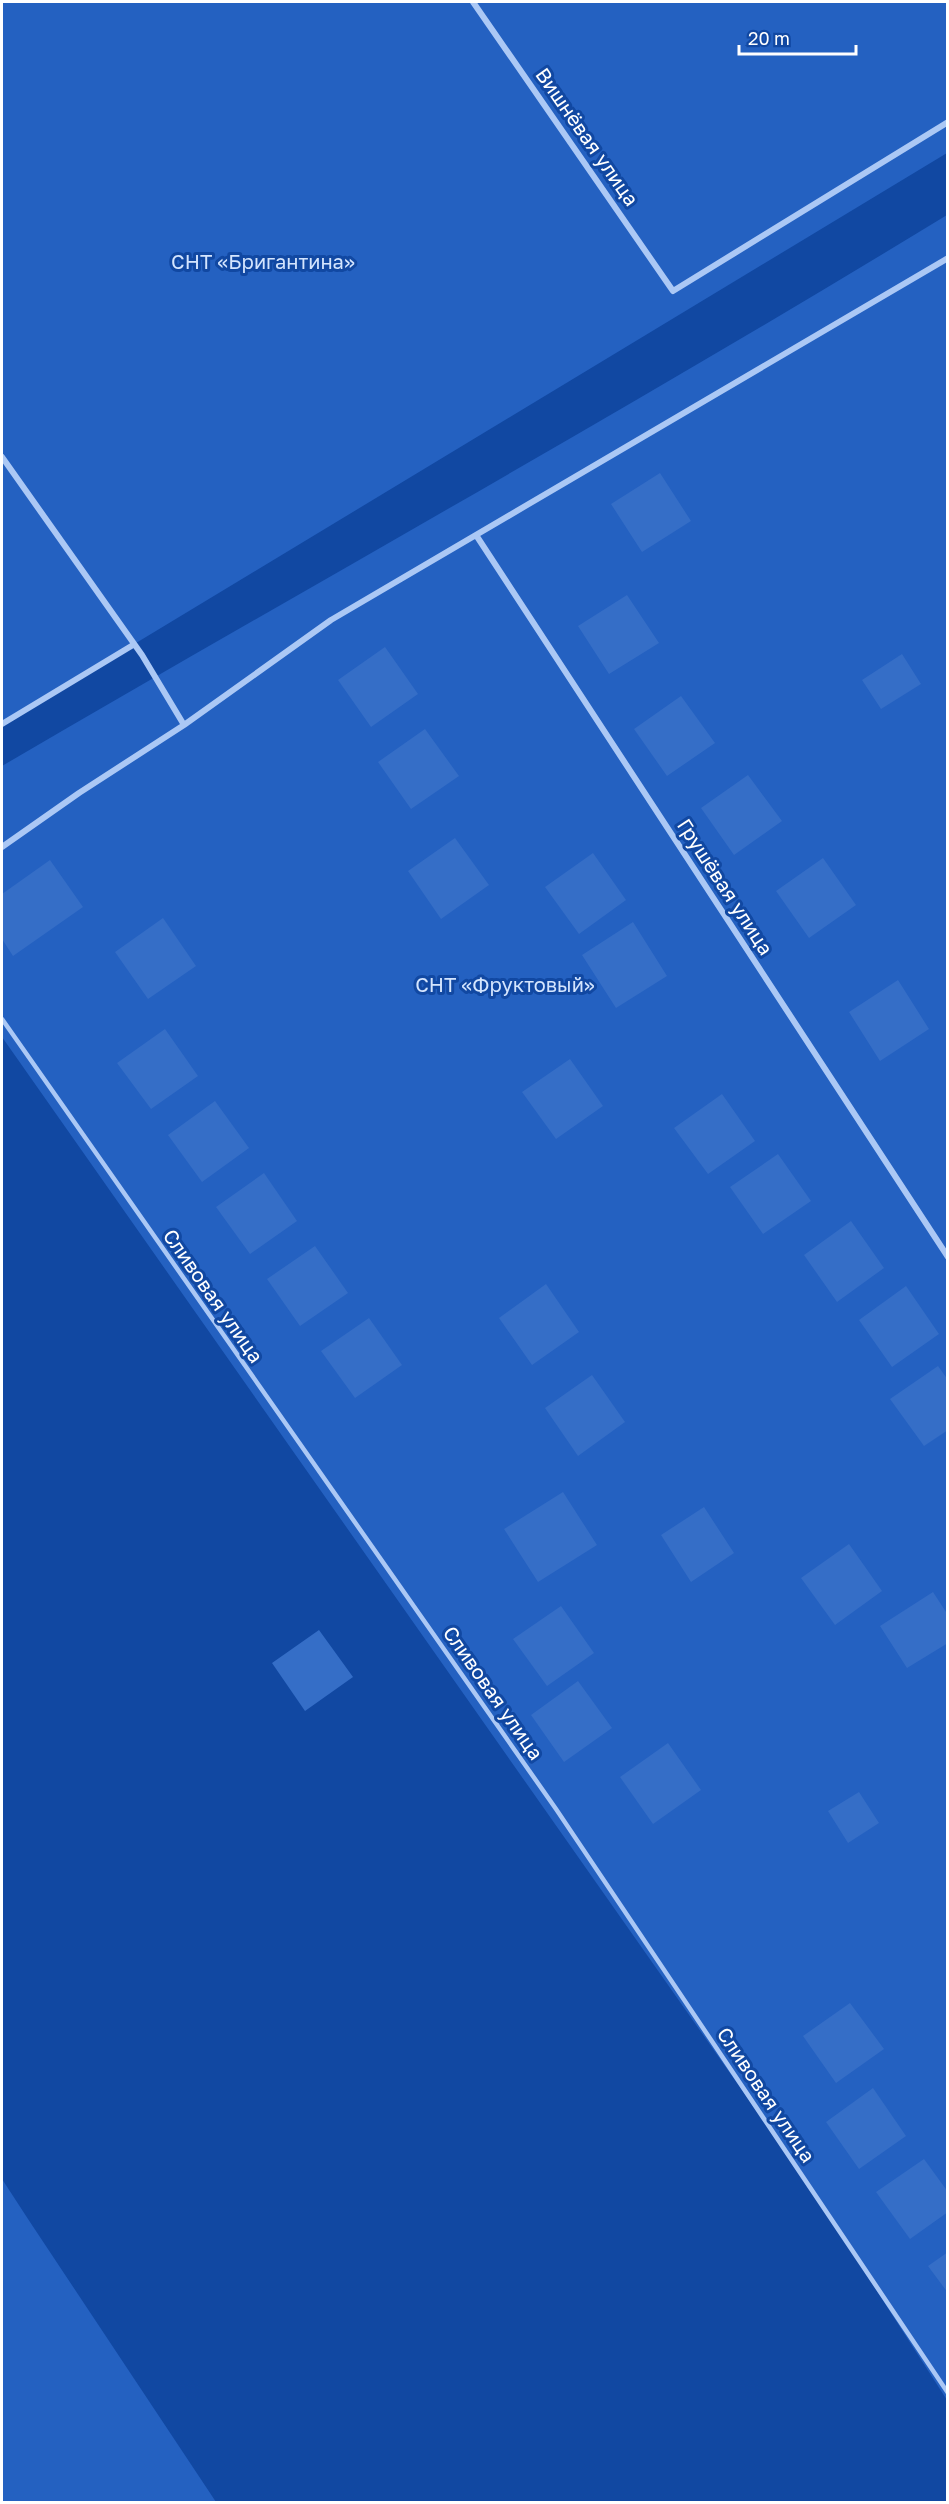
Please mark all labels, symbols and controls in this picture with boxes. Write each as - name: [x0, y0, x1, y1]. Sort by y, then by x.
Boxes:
- scale bar: [739, 18, 856, 56]
- text: 20 m: [748, 27, 790, 49]
- street label: Вишнёвая улица: [531, 63, 644, 210]
- park label: СНТ «Бригантина»: [171, 249, 355, 273]
- street label: Грушёвая улица: [673, 814, 779, 959]
- park label: СНТ «Фруктовый»: [415, 972, 595, 996]
- street label: Сливовая улица: [159, 1224, 269, 1367]
- street label: Сливовая улица: [439, 1621, 549, 1764]
- street label: Сливовая улица: [713, 2022, 821, 2167]

